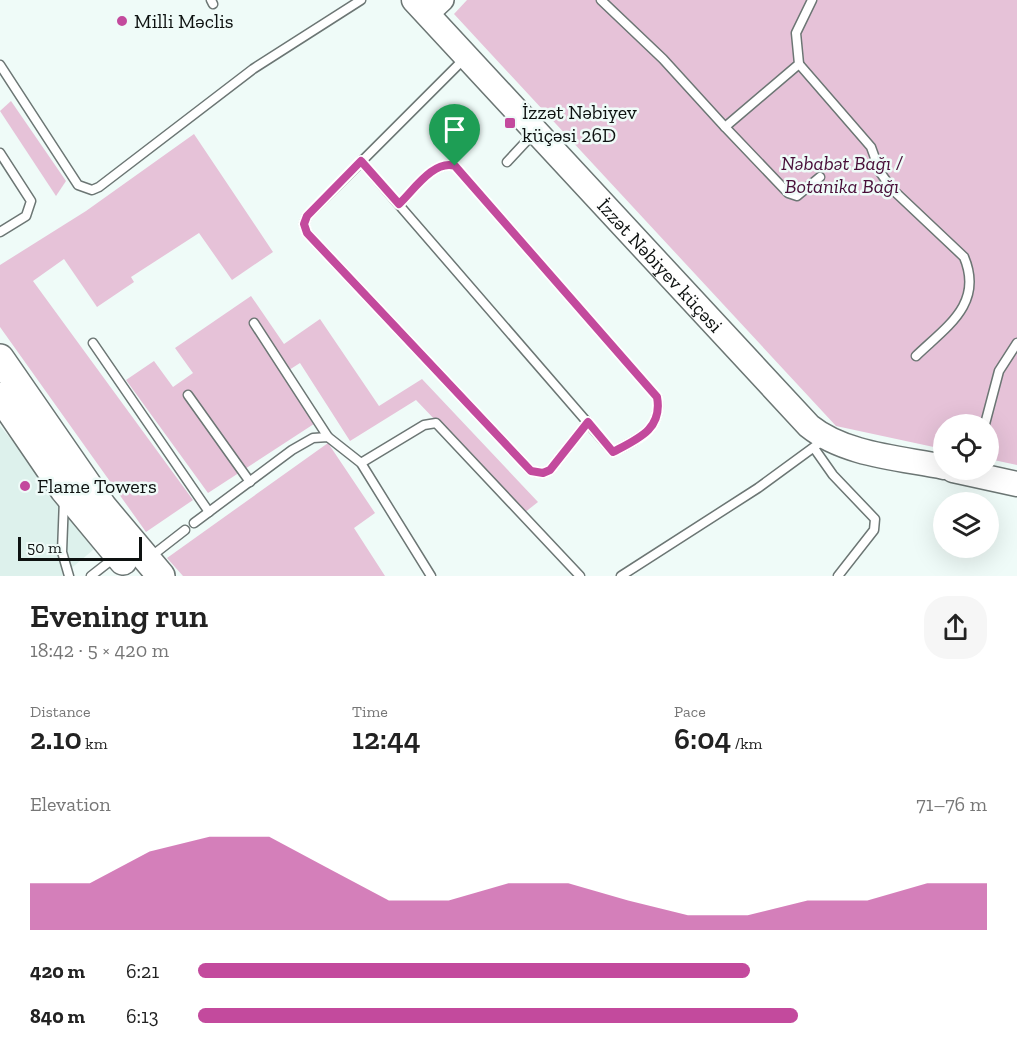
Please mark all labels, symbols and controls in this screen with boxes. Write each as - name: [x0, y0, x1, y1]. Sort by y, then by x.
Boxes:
- place label: Milli Məclis: [134, 9, 234, 33]
- marker: Milli Məclis: [115, 14, 129, 28]
- place label: İzzət Nəbiyev küçəsi 26D: [522, 100, 637, 147]
- pin: [429, 104, 480, 166]
- icon: arrive: [438, 113, 471, 146]
- marker: İzzət Nəbiyev küçəsi 26D: [503, 116, 517, 130]
- park label: Nəbabət Bağı / Botanika Bağı: [781, 151, 903, 198]
- street label: İzzət Nəbiyev küçəsi: [592, 194, 728, 338]
- map controls: [933, 414, 999, 558]
- button: locate: [933, 414, 999, 480]
- place label: Flame Towers: [37, 474, 157, 498]
- marker: Flame Towers: [18, 479, 32, 493]
- button: layers: [933, 492, 999, 558]
- scale bar: [18, 534, 142, 562]
- text: 50 m: [27, 538, 62, 557]
- text: Evening run: [30, 596, 208, 635]
- button: share: [924, 596, 987, 659]
- text: 18:42 · 5 × 420 m: [30, 638, 169, 662]
- text: Distance: [30, 702, 91, 721]
- text: Time: [352, 702, 388, 721]
- text: Pace: [674, 702, 706, 721]
- text: 2.10: [30, 721, 82, 757]
- text: 12:44: [352, 721, 420, 757]
- text: 6:04: [674, 721, 731, 757]
- text: km: [82, 734, 108, 753]
- text: /km: [731, 734, 762, 753]
- text: Elevation: [30, 792, 111, 816]
- text: 71–76 m: [916, 792, 987, 816]
- text: 420 m: [30, 959, 85, 983]
- text: 6:21: [126, 959, 159, 983]
- text: 840 m: [30, 1004, 85, 1028]
- text: 6:13: [126, 1004, 159, 1028]

